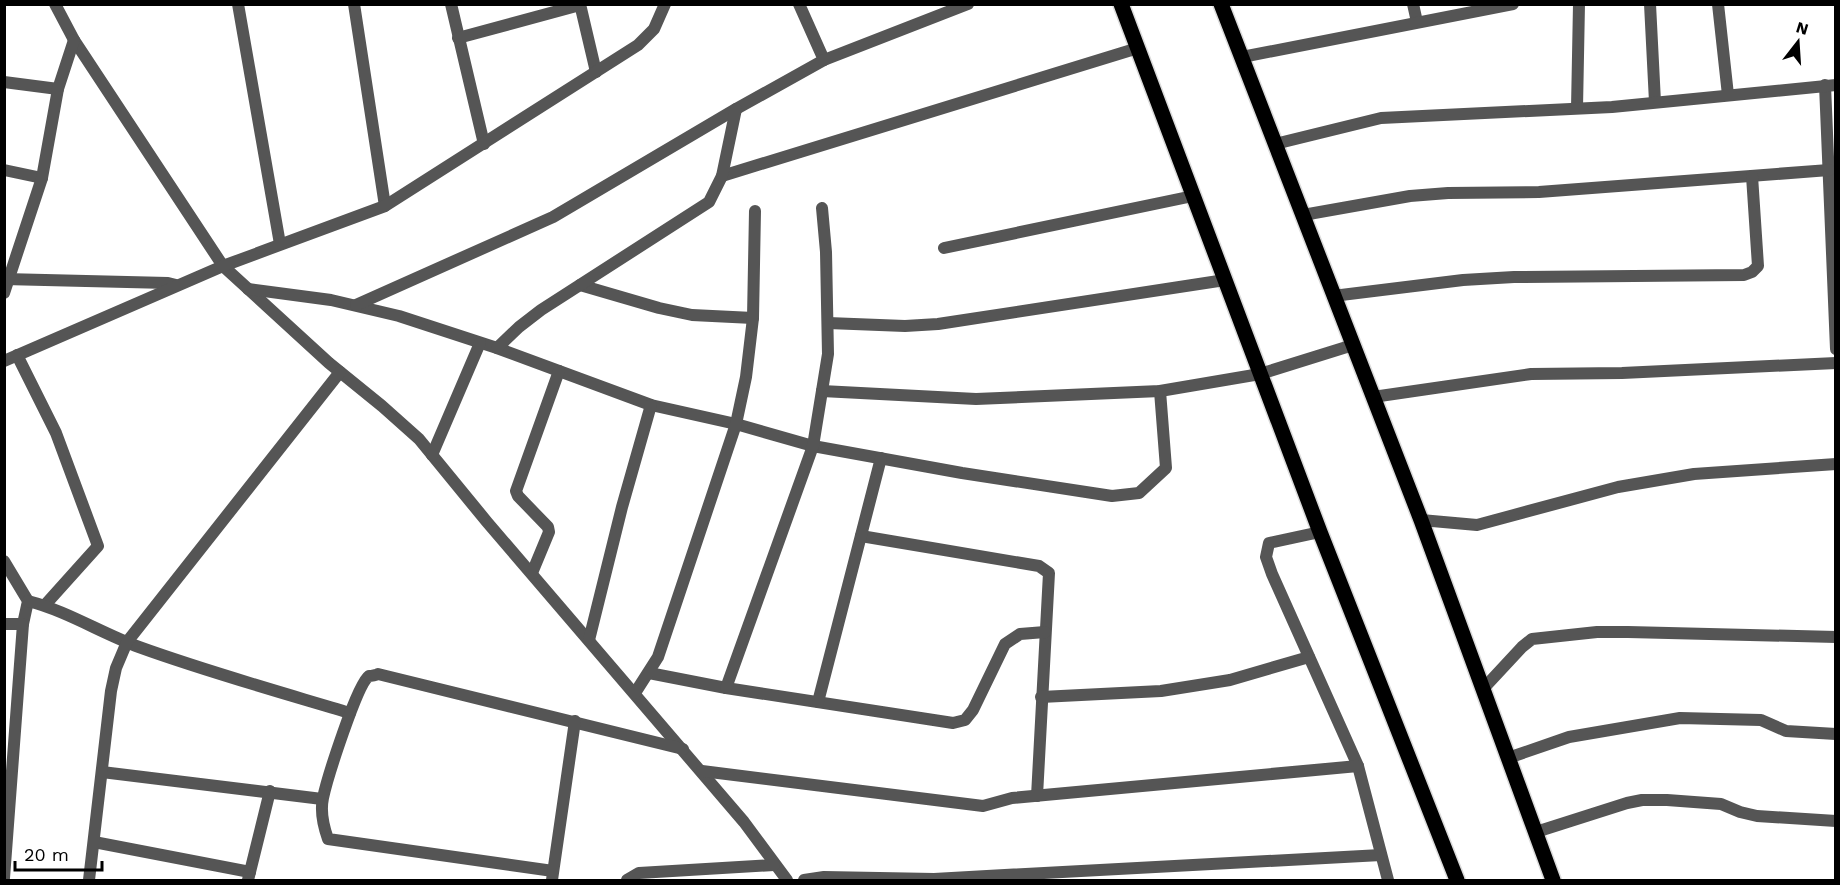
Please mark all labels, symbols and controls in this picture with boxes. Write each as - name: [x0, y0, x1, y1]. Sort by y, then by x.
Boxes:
- north arrow: [1768, 12, 1828, 72]
- text: N: [1794, 17, 1811, 39]
- scale bar: [15, 834, 102, 872]
- text: 20 m: [24, 844, 69, 865]

